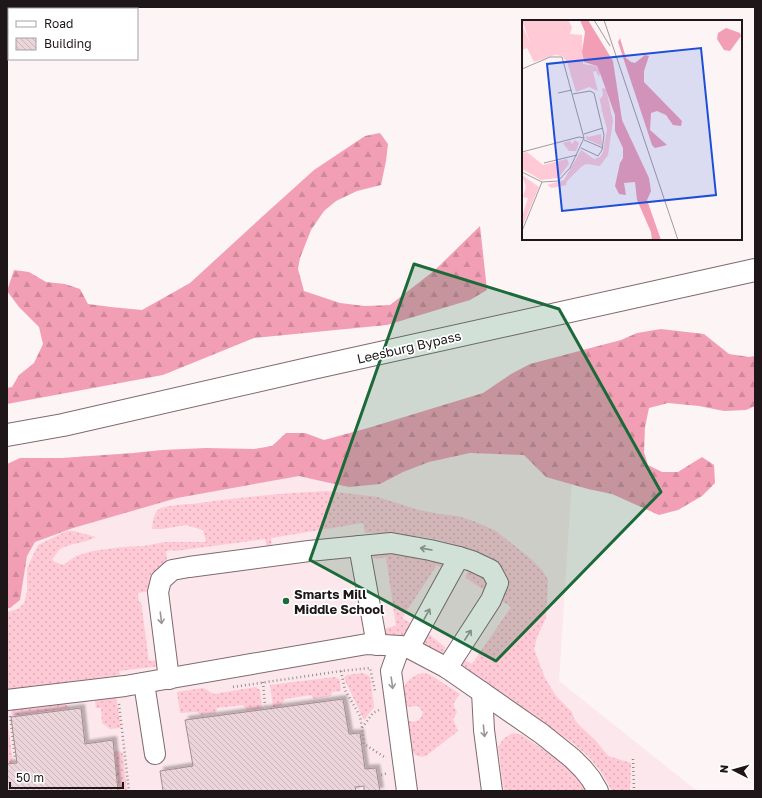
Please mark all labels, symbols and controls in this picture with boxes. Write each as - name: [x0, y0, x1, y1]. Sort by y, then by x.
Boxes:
- legend: [8, 8, 138, 60]
- text: Road: [44, 16, 73, 31]
- inset map: [522, 20, 742, 240]
- text: Building: [44, 36, 92, 51]
- street label: Leesburg Bypass: [355, 327, 463, 367]
- one-way arrow: [419, 545, 432, 553]
- place label: Smarts Mill Middle School: [294, 586, 385, 617]
- marker: Smarts Mill Middle School: [281, 596, 291, 606]
- one-way arrow: [424, 608, 432, 620]
- one-way arrow: [158, 611, 165, 624]
- one-way arrow: [464, 630, 472, 641]
- one-way arrow: [388, 676, 396, 689]
- one-way arrow: [481, 724, 488, 737]
- north arrow: [714, 750, 754, 790]
- scale bar: [10, 764, 123, 790]
- text: N: [717, 764, 730, 774]
- text: 50 m: [16, 770, 44, 785]

